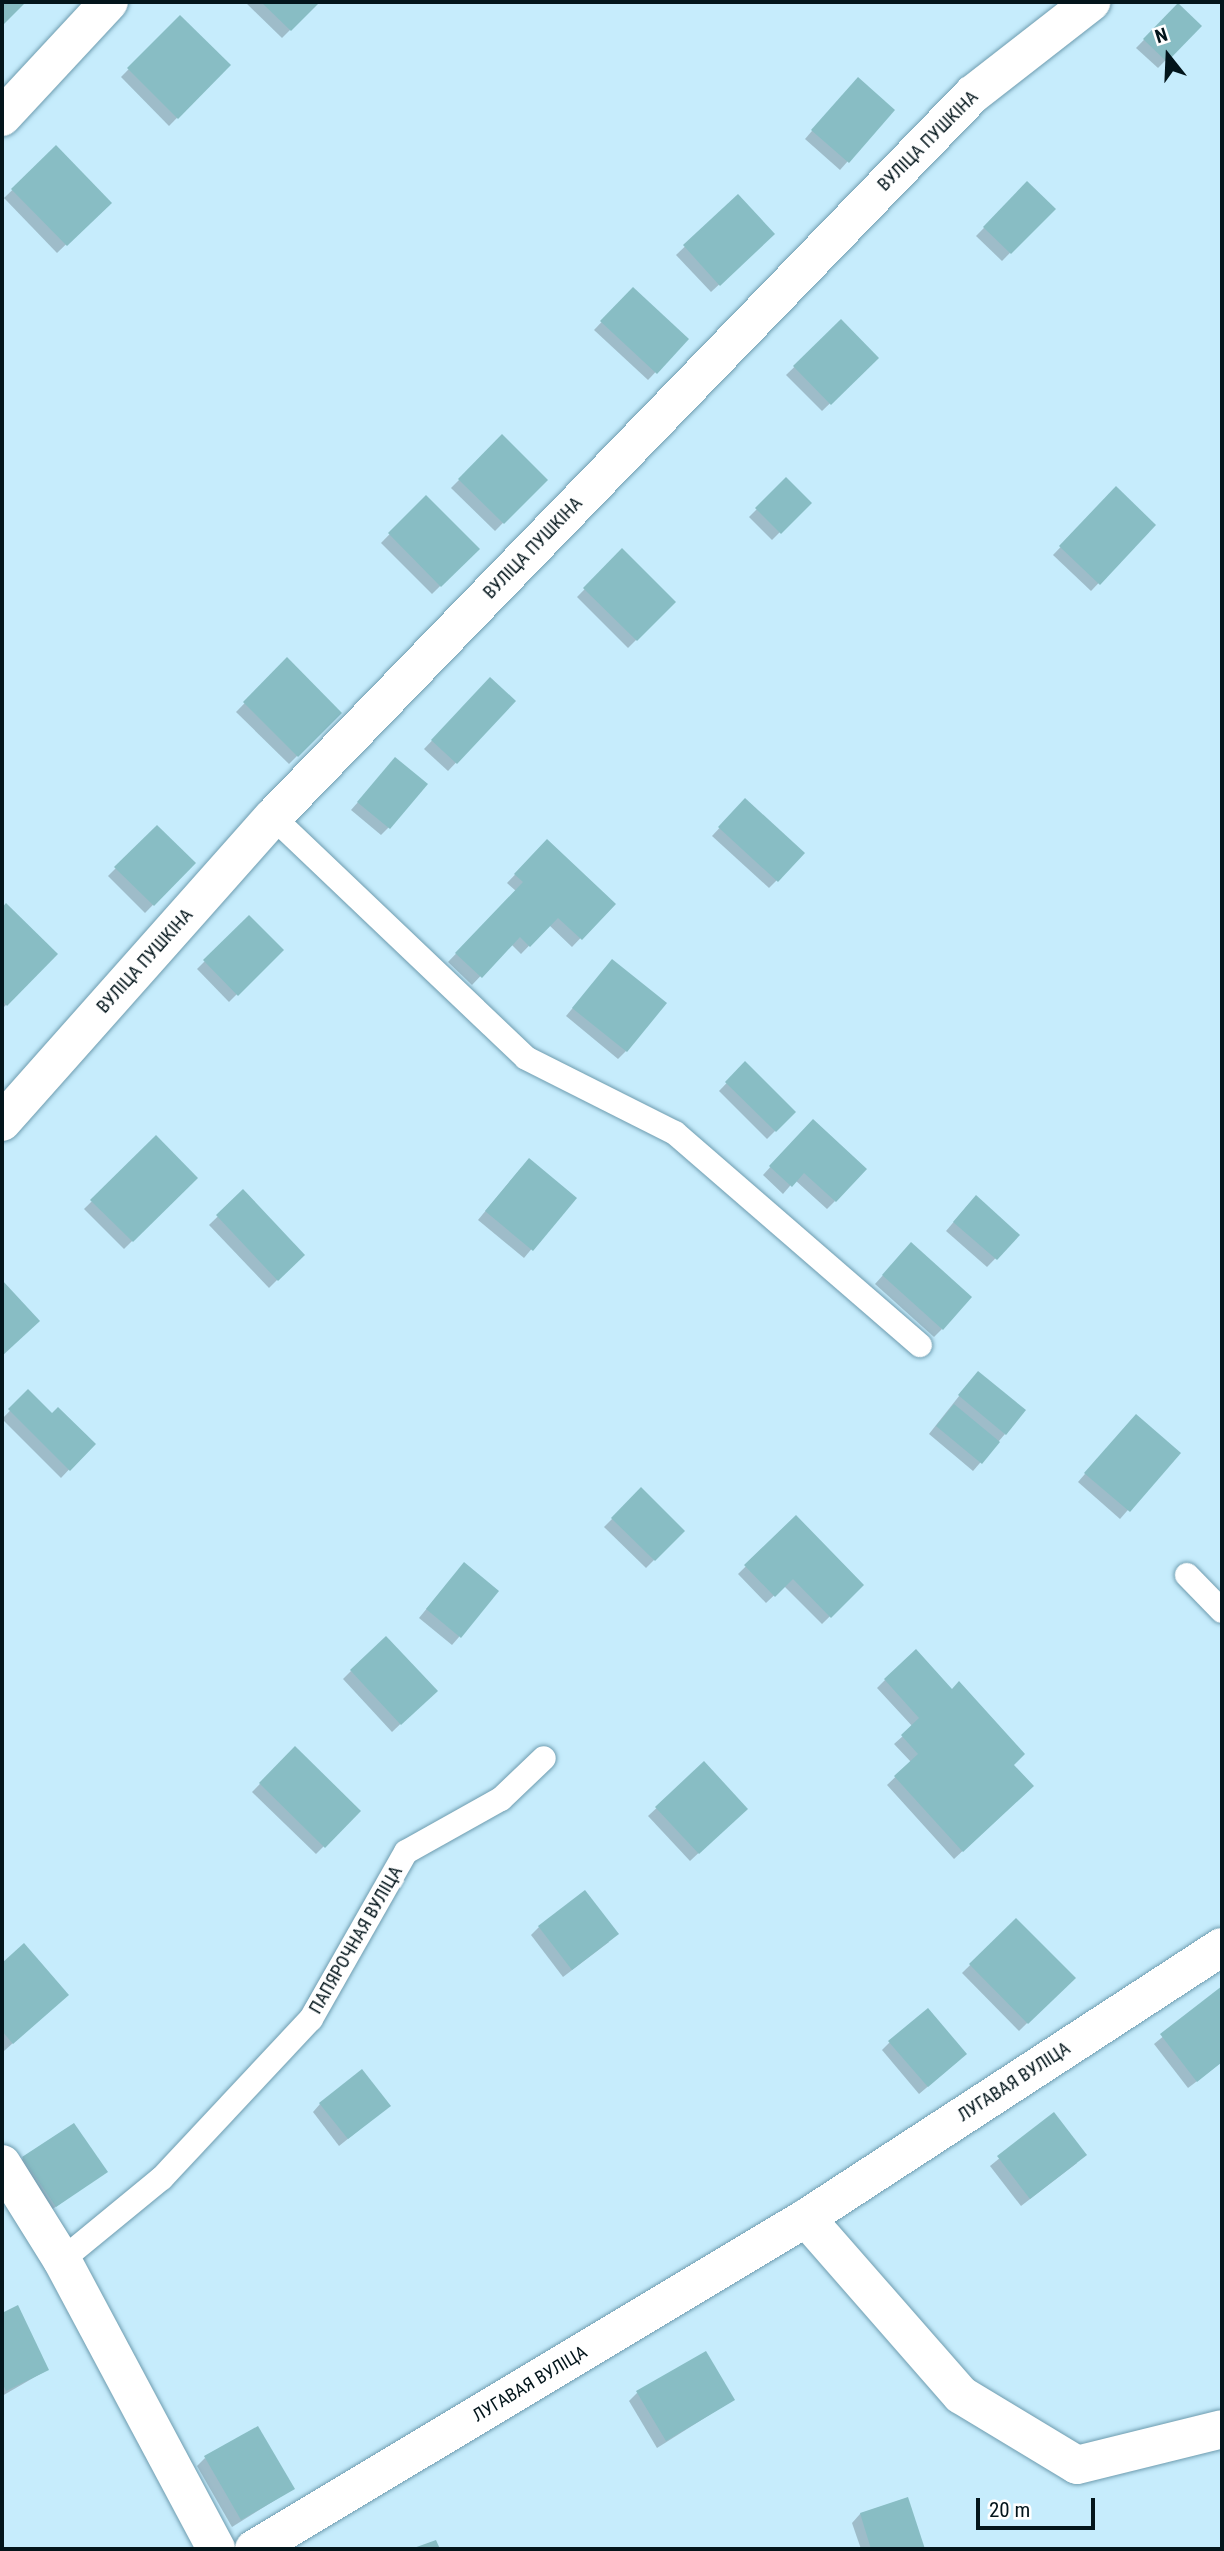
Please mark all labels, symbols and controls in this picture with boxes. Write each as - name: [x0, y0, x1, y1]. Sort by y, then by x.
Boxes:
- north arrow: [1133, 21, 1203, 91]
- text: N: [1152, 23, 1170, 48]
- street label: ВУЛІЦА ПУШКІНА: [873, 86, 983, 196]
- street label: ВУЛІЦА ПУШКІНА: [479, 493, 587, 603]
- street label: ВУЛІЦА ПУШКІНА: [93, 904, 197, 1018]
- street label: ПАПЯРОЧНАЯ ВУЛІЦА: [305, 1862, 407, 2018]
- street label: ЛУГАВАЯ ВУЛІЦА: [954, 2038, 1074, 2126]
- street label: ЛУГАВАЯ ВУЛІЦА: [469, 2341, 591, 2427]
- scale bar: [979, 2484, 1098, 2528]
- text: 20 m: [989, 2498, 1030, 2522]

